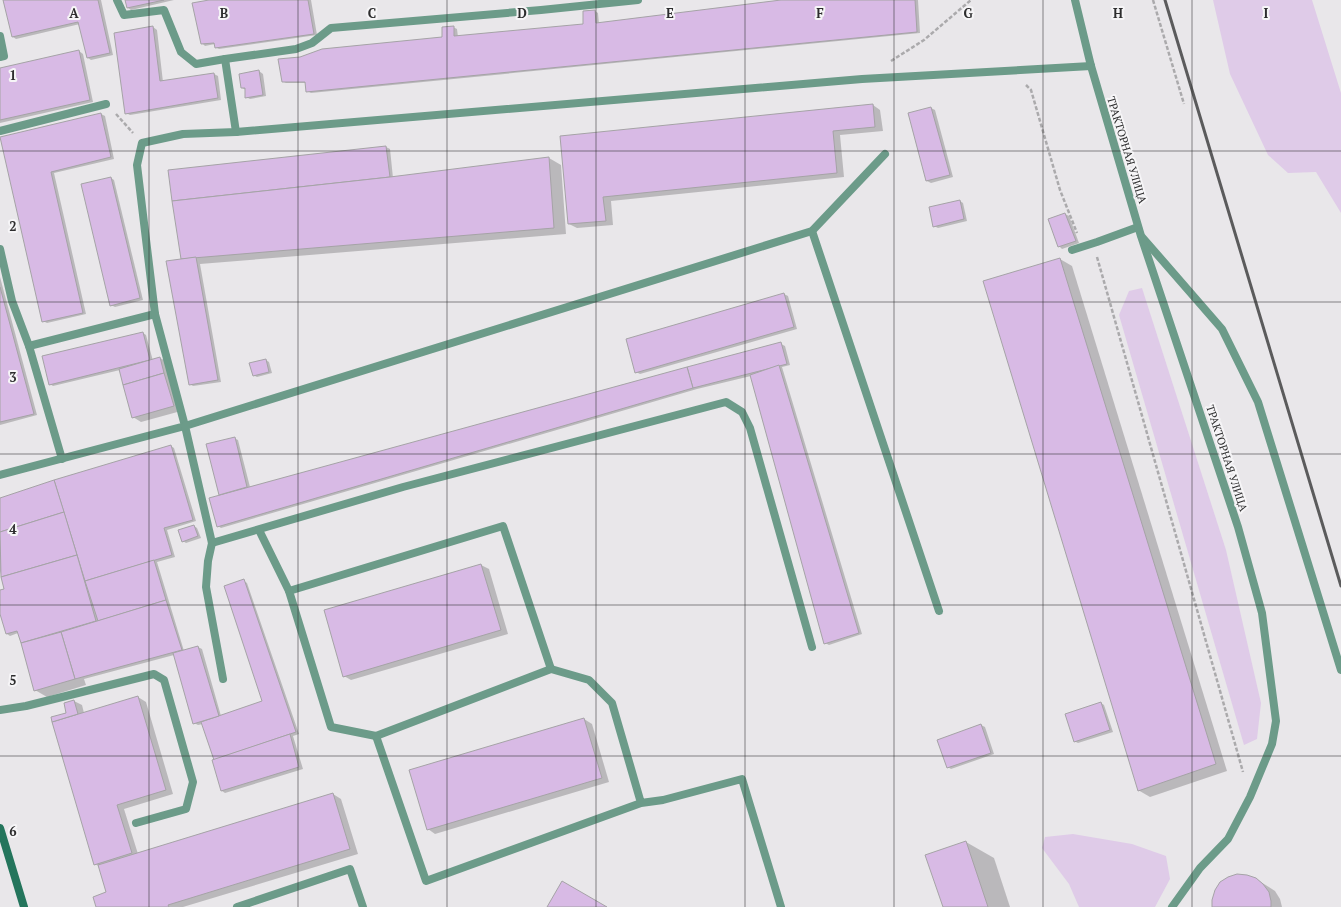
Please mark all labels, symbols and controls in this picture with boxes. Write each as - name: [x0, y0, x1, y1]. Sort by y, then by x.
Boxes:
- text: A: [69, 4, 79, 22]
- text: B: [220, 4, 228, 22]
- text: C: [368, 4, 376, 22]
- text: D: [517, 4, 527, 22]
- text: E: [666, 4, 674, 22]
- text: F: [816, 4, 824, 22]
- text: G: [963, 4, 973, 22]
- text: H: [1113, 4, 1123, 22]
- text: I: [1264, 4, 1269, 22]
- text: 1: [9, 66, 17, 84]
- street label: ТРАКТОРНАЯ УЛИЦА: [1104, 95, 1150, 206]
- text: 2: [9, 217, 17, 235]
- text: 3: [9, 368, 17, 386]
- street label: ТРАКТОРНАЯ УЛИЦА: [1203, 403, 1251, 513]
- text: 4: [9, 520, 17, 538]
- text: 5: [9, 671, 17, 689]
- text: 6: [9, 822, 17, 840]

